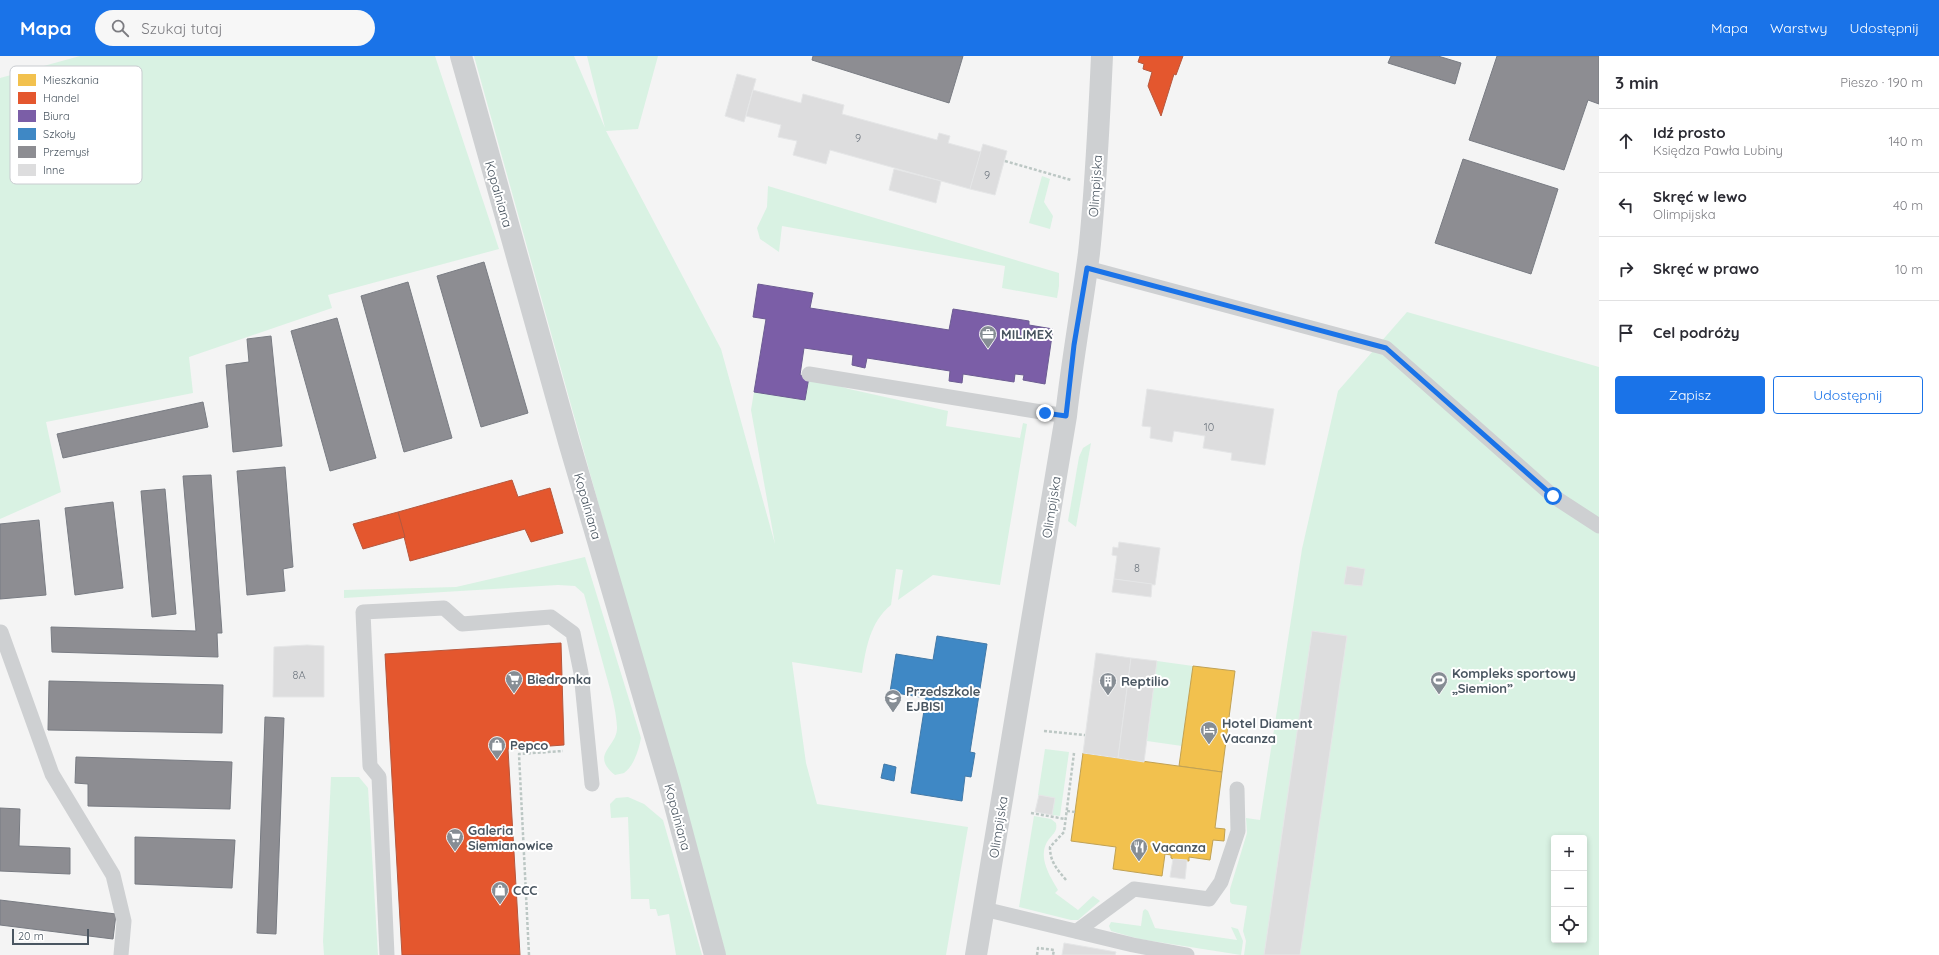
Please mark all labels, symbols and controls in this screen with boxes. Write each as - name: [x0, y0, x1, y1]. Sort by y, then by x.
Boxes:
- search box: [95, 10, 375, 46]
- text: Mapa: [20, 16, 71, 40]
- icon: search: [109, 17, 131, 39]
- text: Szukaj tutaj: [141, 19, 223, 38]
- text: Mapa: [1711, 19, 1748, 37]
- text: Warstwy: [1770, 19, 1828, 37]
- text: Udostępnij: [1850, 19, 1919, 37]
- legend: [10, 66, 142, 184]
- text: 3 min: [1615, 72, 1659, 93]
- text: Mieszkania: [43, 73, 99, 87]
- text: Pieszo · 190 m: [1840, 74, 1923, 90]
- text: Handel: [43, 91, 79, 105]
- text: Biura: [43, 109, 70, 123]
- text: Idź prosto: [1653, 123, 1726, 142]
- text: Szkoły: [43, 127, 76, 141]
- icon: ahead: [1615, 130, 1637, 152]
- house number: 9: [855, 131, 861, 145]
- text: 140 m: [1888, 133, 1923, 149]
- text: Księdza Pawła Lubiny: [1653, 142, 1783, 158]
- text: Przemysł: [43, 145, 89, 159]
- street label: Olimpijska: [1085, 154, 1105, 218]
- street label: Kopalniana: [482, 159, 516, 229]
- text: Inne: [43, 163, 65, 177]
- house number: 9: [984, 168, 990, 182]
- text: Skręć w lewo: [1653, 187, 1747, 206]
- icon: left: [1615, 194, 1637, 216]
- text: 40 m: [1893, 197, 1923, 213]
- text: Olimpijska: [1653, 206, 1716, 222]
- icon: right: [1615, 258, 1637, 280]
- text: Skręć w prawo: [1653, 259, 1759, 278]
- text: 10 m: [1895, 261, 1923, 277]
- icon: arrive: [1615, 322, 1637, 344]
- text: Cel podróży: [1653, 323, 1740, 342]
- office icon: MILIMEX: [978, 324, 998, 349]
- place label: MILIMEX: [1001, 326, 1053, 342]
- button: Zapisz: [1615, 376, 1765, 414]
- button: Udostępnij: [1773, 376, 1923, 414]
- route end: [1036, 404, 1054, 422]
- house number: 10: [1204, 420, 1214, 434]
- street label: Kopalniana: [571, 471, 605, 541]
- street label: Olimpijska: [1038, 475, 1064, 539]
- route start: [1544, 487, 1562, 505]
- house number: 8: [1134, 561, 1140, 575]
- place label: Kompleks sportowy „Siemion”: [1452, 665, 1576, 696]
- house number: 8A: [292, 668, 306, 682]
- supermarket icon: Biedronka: [504, 669, 524, 694]
- sports icon: Kompleks sportowy „Siemion”: [1429, 670, 1449, 695]
- place label: Biedronka: [527, 671, 591, 687]
- building icon: Reptilio: [1098, 671, 1118, 696]
- place label: Reptilio: [1121, 673, 1169, 689]
- place label: Przedszkole EJBISI: [906, 683, 981, 714]
- school or university icon: Przedszkole EJBISI: [883, 688, 903, 713]
- place label: Hotel Diament Vacanza: [1222, 715, 1313, 746]
- hotel icon: Hotel Diament Vacanza: [1199, 720, 1219, 745]
- shop icon: Pepco: [487, 735, 507, 760]
- place label: Pepco: [510, 737, 548, 753]
- street label: Kopalniana: [661, 782, 695, 852]
- street label: Olimpijska: [985, 795, 1011, 859]
- place label: Galeria Siemianowice: [468, 822, 553, 853]
- supermarket icon: Galeria Siemianowice: [445, 827, 465, 852]
- map controls: [1551, 835, 1587, 943]
- button: +: [1551, 835, 1587, 871]
- restaurant icon: Vacanza: [1129, 837, 1149, 862]
- place label: Vacanza: [1152, 839, 1206, 855]
- button: −: [1551, 871, 1587, 907]
- shop icon: CCC: [490, 880, 510, 905]
- place label: CCC: [513, 882, 537, 898]
- button: locate: [1551, 907, 1587, 943]
- scale bar: [12, 927, 89, 946]
- text: 20 m: [18, 929, 44, 943]

